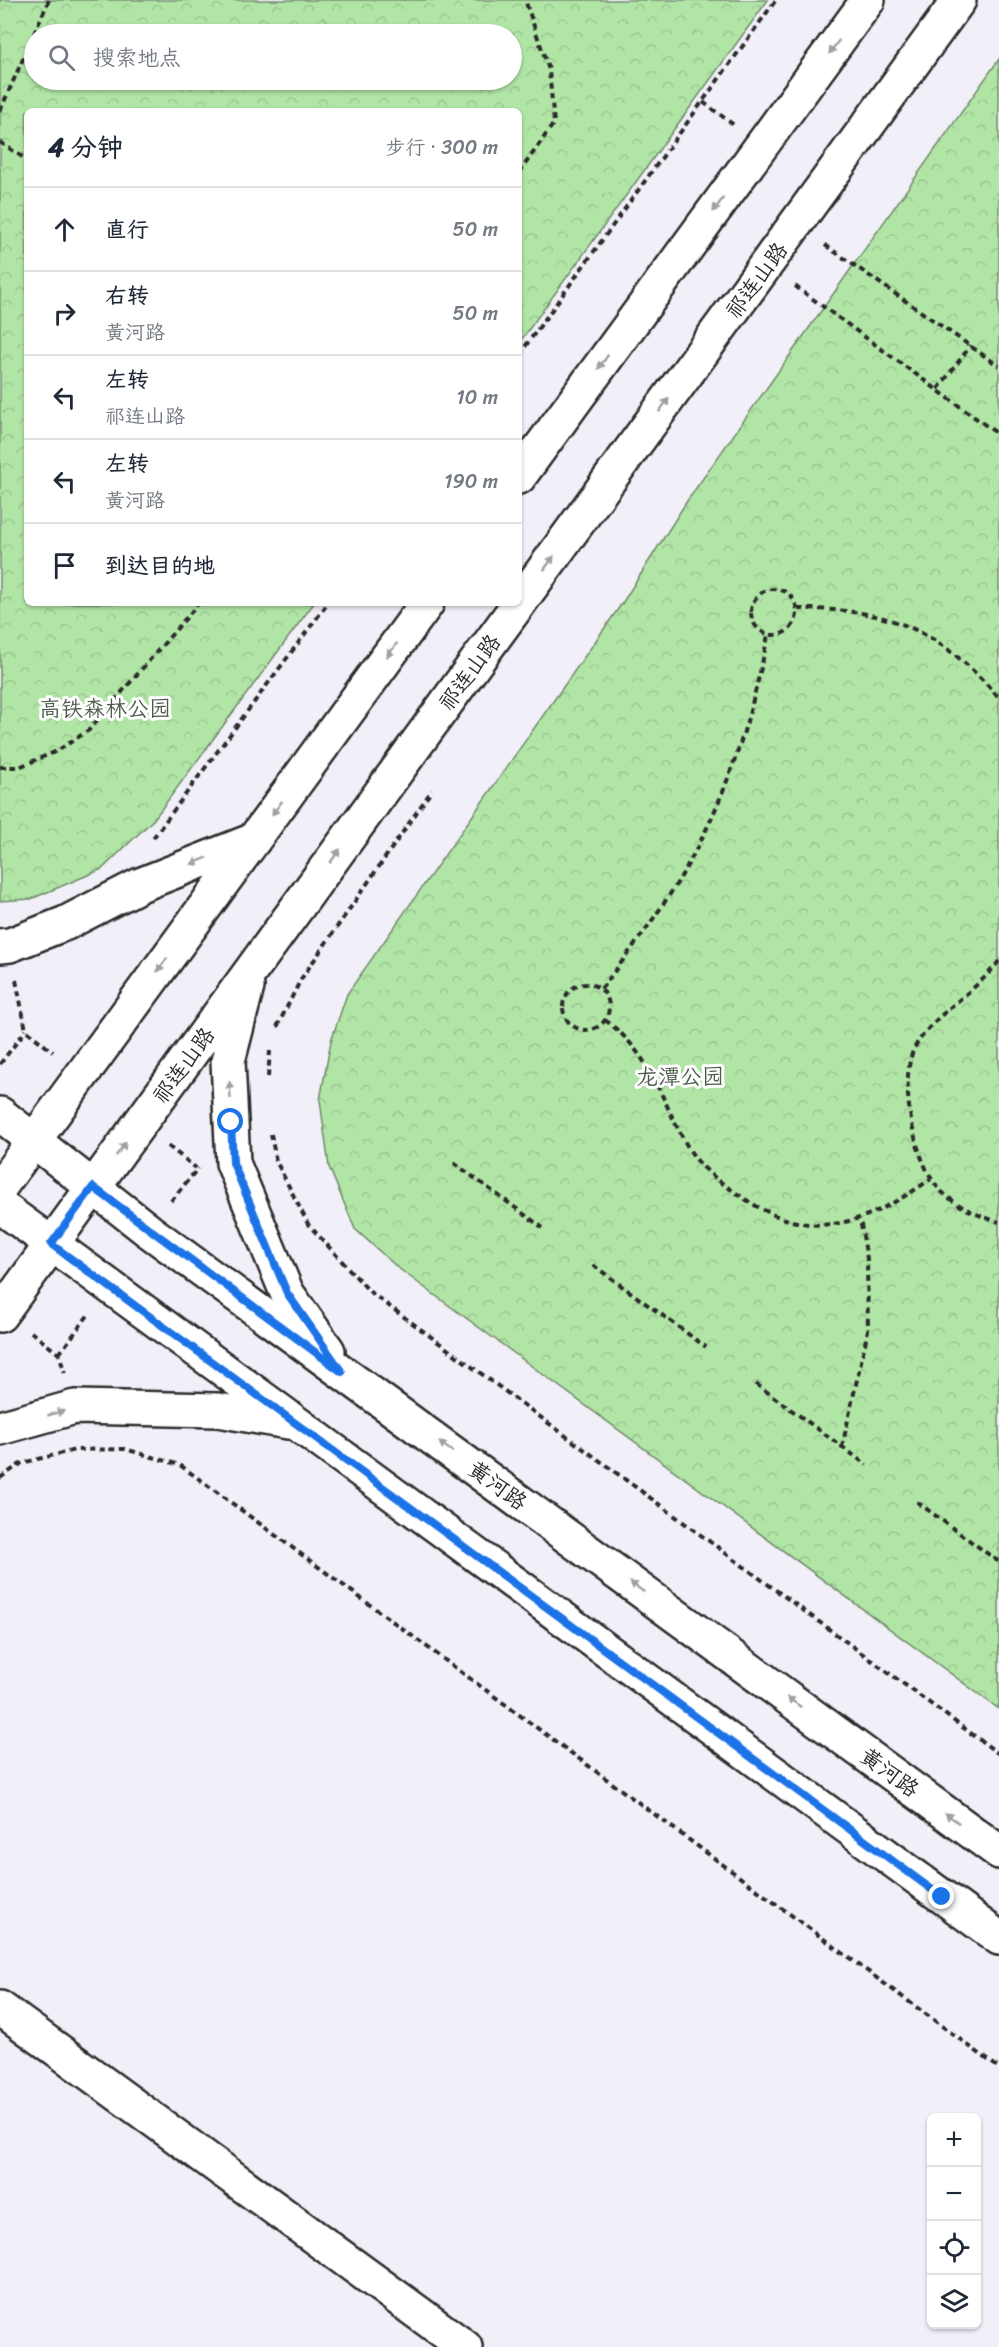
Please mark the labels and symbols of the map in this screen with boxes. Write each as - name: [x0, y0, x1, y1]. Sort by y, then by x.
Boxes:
- one-way arrow: [828, 40, 840, 55]
- one-way arrow: [713, 197, 725, 212]
- street label: 祁连山路: [715, 233, 798, 327]
- one-way arrow: [597, 353, 609, 369]
- one-way arrow: [658, 398, 670, 413]
- one-way arrow: [543, 555, 555, 570]
- street label: 祁连山路: [428, 625, 511, 719]
- one-way arrow: [387, 643, 399, 658]
- park label: 高铁森林公园: [39, 689, 171, 728]
- one-way arrow: [272, 800, 284, 815]
- one-way arrow: [329, 848, 341, 864]
- one-way arrow: [190, 856, 208, 866]
- one-way arrow: [157, 958, 169, 973]
- street label: 祁连山路: [142, 1018, 225, 1112]
- park label: 龙潭公园: [636, 1057, 724, 1096]
- one-way arrow: [225, 1080, 234, 1099]
- route start: [217, 1108, 243, 1134]
- one-way arrow: [115, 1141, 127, 1157]
- one-way arrow: [47, 1408, 65, 1417]
- one-way arrow: [438, 1442, 453, 1454]
- street label: 黄河路: [460, 1450, 536, 1521]
- one-way arrow: [629, 1581, 645, 1593]
- one-way arrow: [787, 1697, 802, 1709]
- street label: 黄河路: [852, 1737, 928, 1808]
- one-way arrow: [944, 1812, 959, 1824]
- route end: [928, 1883, 954, 1909]

